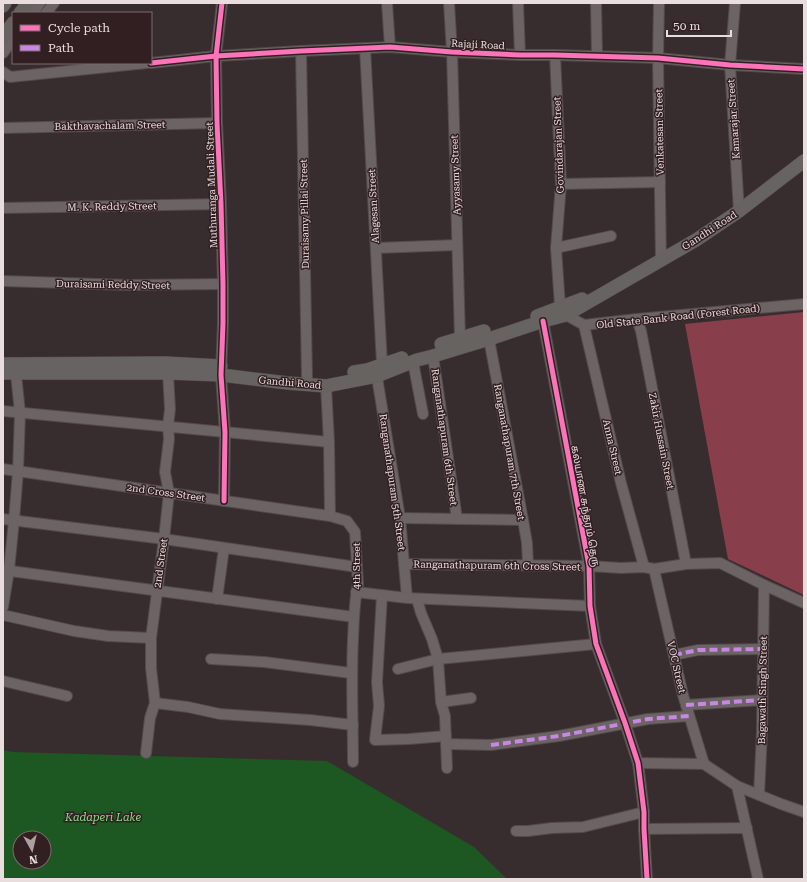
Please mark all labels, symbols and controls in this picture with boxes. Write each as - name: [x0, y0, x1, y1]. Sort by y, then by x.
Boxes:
- legend: [12, 12, 152, 64]
- scale bar: [667, 12, 731, 38]
- text: 50 m: [673, 19, 700, 33]
- text: Cycle path: [48, 21, 110, 35]
- street label: Rajaji Road: [451, 38, 506, 51]
- text: Path: [48, 41, 74, 55]
- street label: Kamarajar Street: [725, 78, 742, 159]
- street label: Venkatesan Street: [653, 88, 666, 175]
- street label: Govindarajan Street: [551, 96, 566, 193]
- street label: Bakthavachalam Street: [54, 119, 166, 132]
- street label: Muthuranga Mudali Street: [204, 121, 219, 248]
- street label: Ayyasamy Street: [449, 134, 462, 215]
- street label: Duraisamy Pillai Street: [298, 159, 311, 269]
- street label: Alagesan Street: [366, 168, 381, 243]
- street label: M. K. Reddy Street: [67, 200, 157, 213]
- street label: Gandhi Road: [680, 208, 739, 252]
- street label: Duraisami Reddy Street: [56, 278, 170, 291]
- street label: Old State Bank Road (Forest Road): [596, 302, 760, 331]
- street label: Ranganathapuram 6th Street: [429, 368, 460, 506]
- street label: Gandhi Road: [258, 374, 322, 391]
- street label: Ranganathapuram 7th Street: [492, 383, 527, 521]
- street label: Zakir Hussain Street: [647, 392, 676, 491]
- street label: Ranganathapuram 5th Street: [377, 413, 408, 551]
- street label: Anna Street: [601, 418, 624, 476]
- street label: கல்யாண சுந்தரம் தெரு: [568, 444, 602, 568]
- street label: 2nd Cross Street: [126, 482, 206, 503]
- street label: 2nd Street: [152, 537, 169, 588]
- street label: 4th Street: [351, 542, 362, 590]
- street label: Ranganathapuram 6th Cross Street: [413, 559, 581, 572]
- street label: Bagawath Singh Street: [756, 636, 769, 744]
- street label: VOC Street: [665, 640, 688, 694]
- water label: Kadaperi Lake: [64, 811, 141, 824]
- north arrow: [12, 830, 52, 870]
- text: N: [28, 852, 38, 867]

